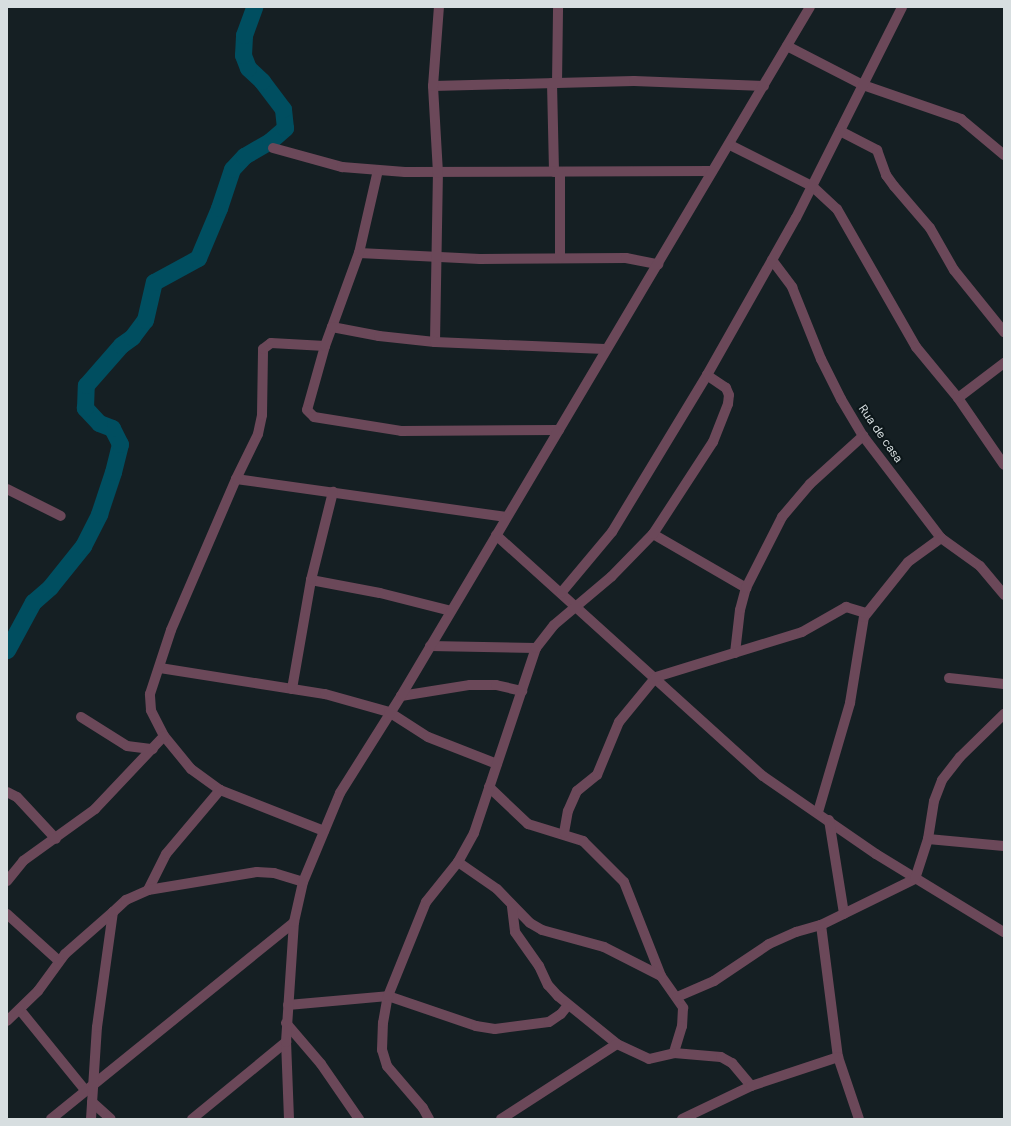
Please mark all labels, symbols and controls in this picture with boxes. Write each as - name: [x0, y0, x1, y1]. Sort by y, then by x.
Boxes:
- street label: Rua de casa: [855, 402, 905, 466]

